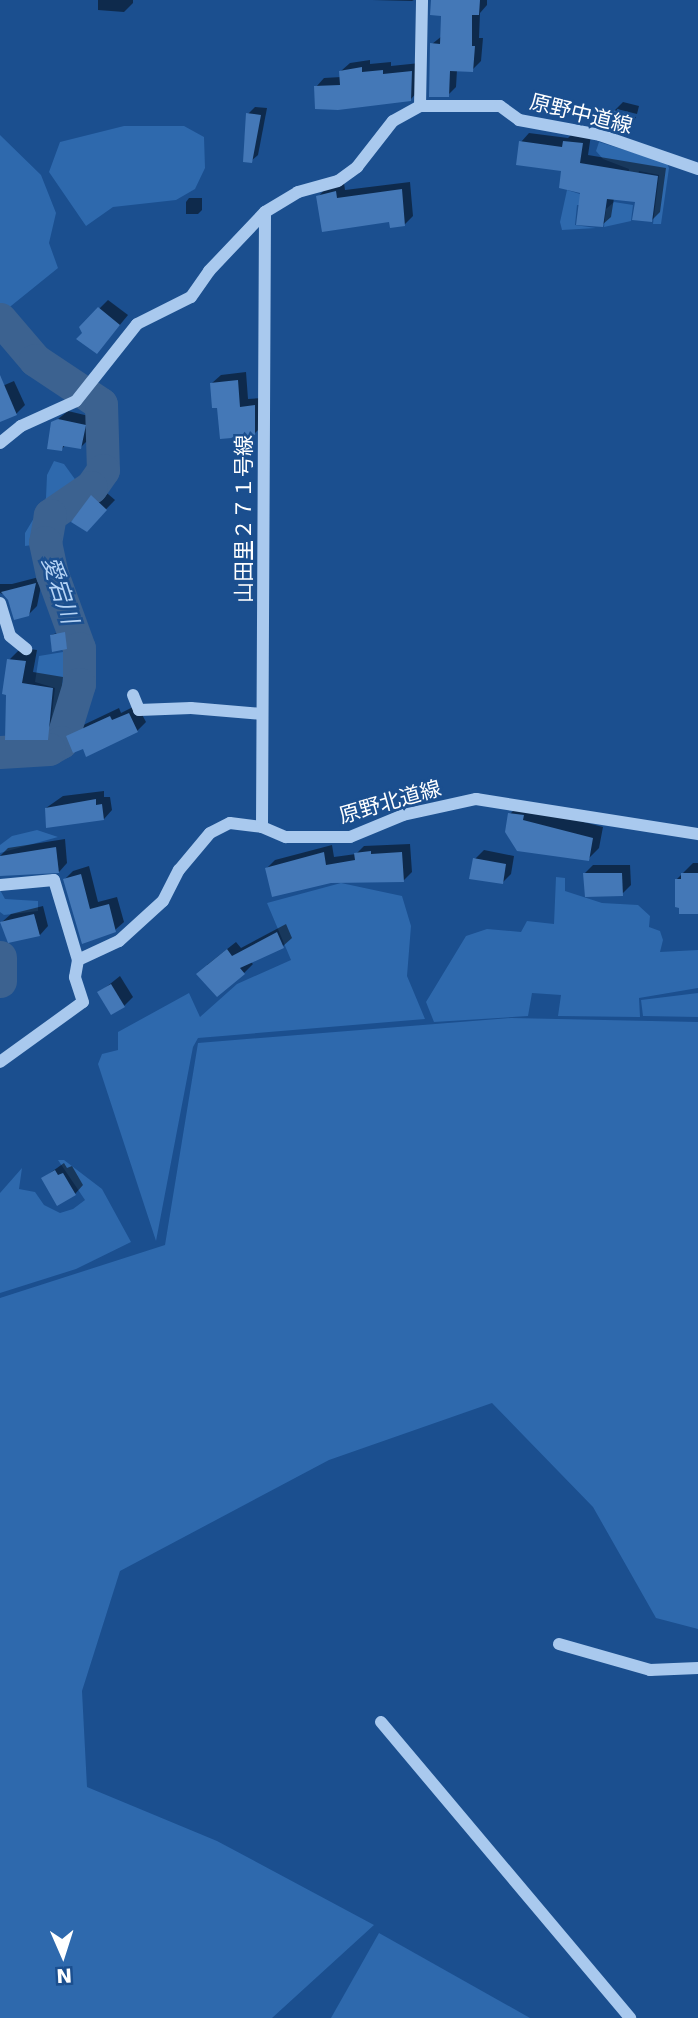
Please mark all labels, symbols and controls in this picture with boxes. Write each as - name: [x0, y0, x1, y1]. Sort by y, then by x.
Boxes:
- street label: 原野中道線: [527, 89, 635, 139]
- street label: 山田里２７１号線: [231, 435, 257, 603]
- water label: 愛宕川: [36, 553, 84, 627]
- street label: 原野北道線: [336, 775, 444, 829]
- north arrow: [28, 1920, 98, 1990]
- text: N: [56, 1965, 73, 1987]

